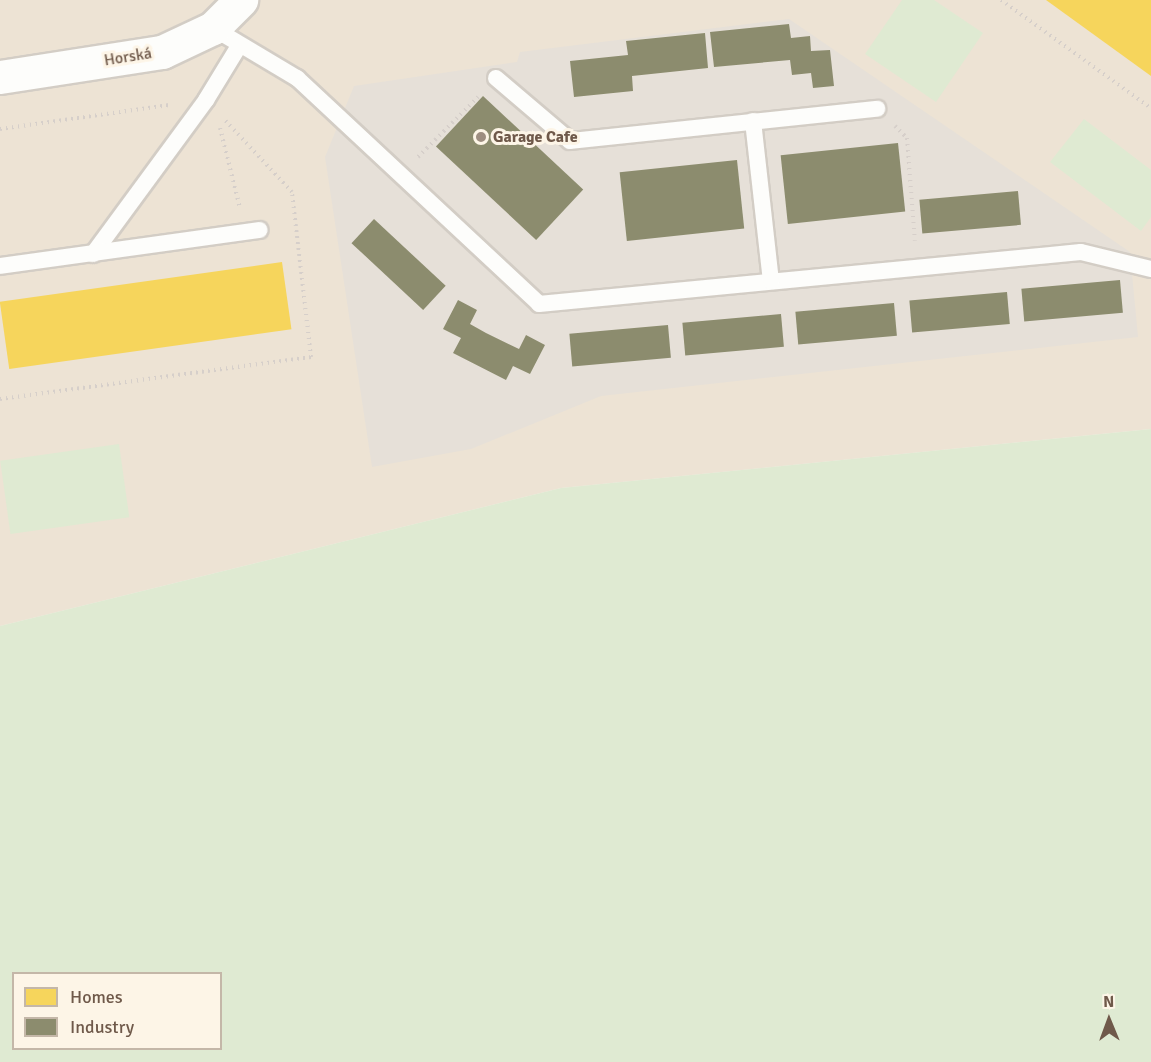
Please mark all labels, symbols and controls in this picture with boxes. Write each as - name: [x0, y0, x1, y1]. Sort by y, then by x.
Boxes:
- street label: Horská: [103, 44, 153, 70]
- place label: Garage Cafe: [493, 127, 578, 147]
- marker: Garage Cafe: [474, 130, 488, 144]
- legend: [12, 972, 222, 1050]
- text: Homes: [70, 986, 123, 1008]
- north arrow: [1079, 990, 1139, 1050]
- text: N: [1103, 992, 1114, 1012]
- text: Industry: [70, 1016, 134, 1038]

